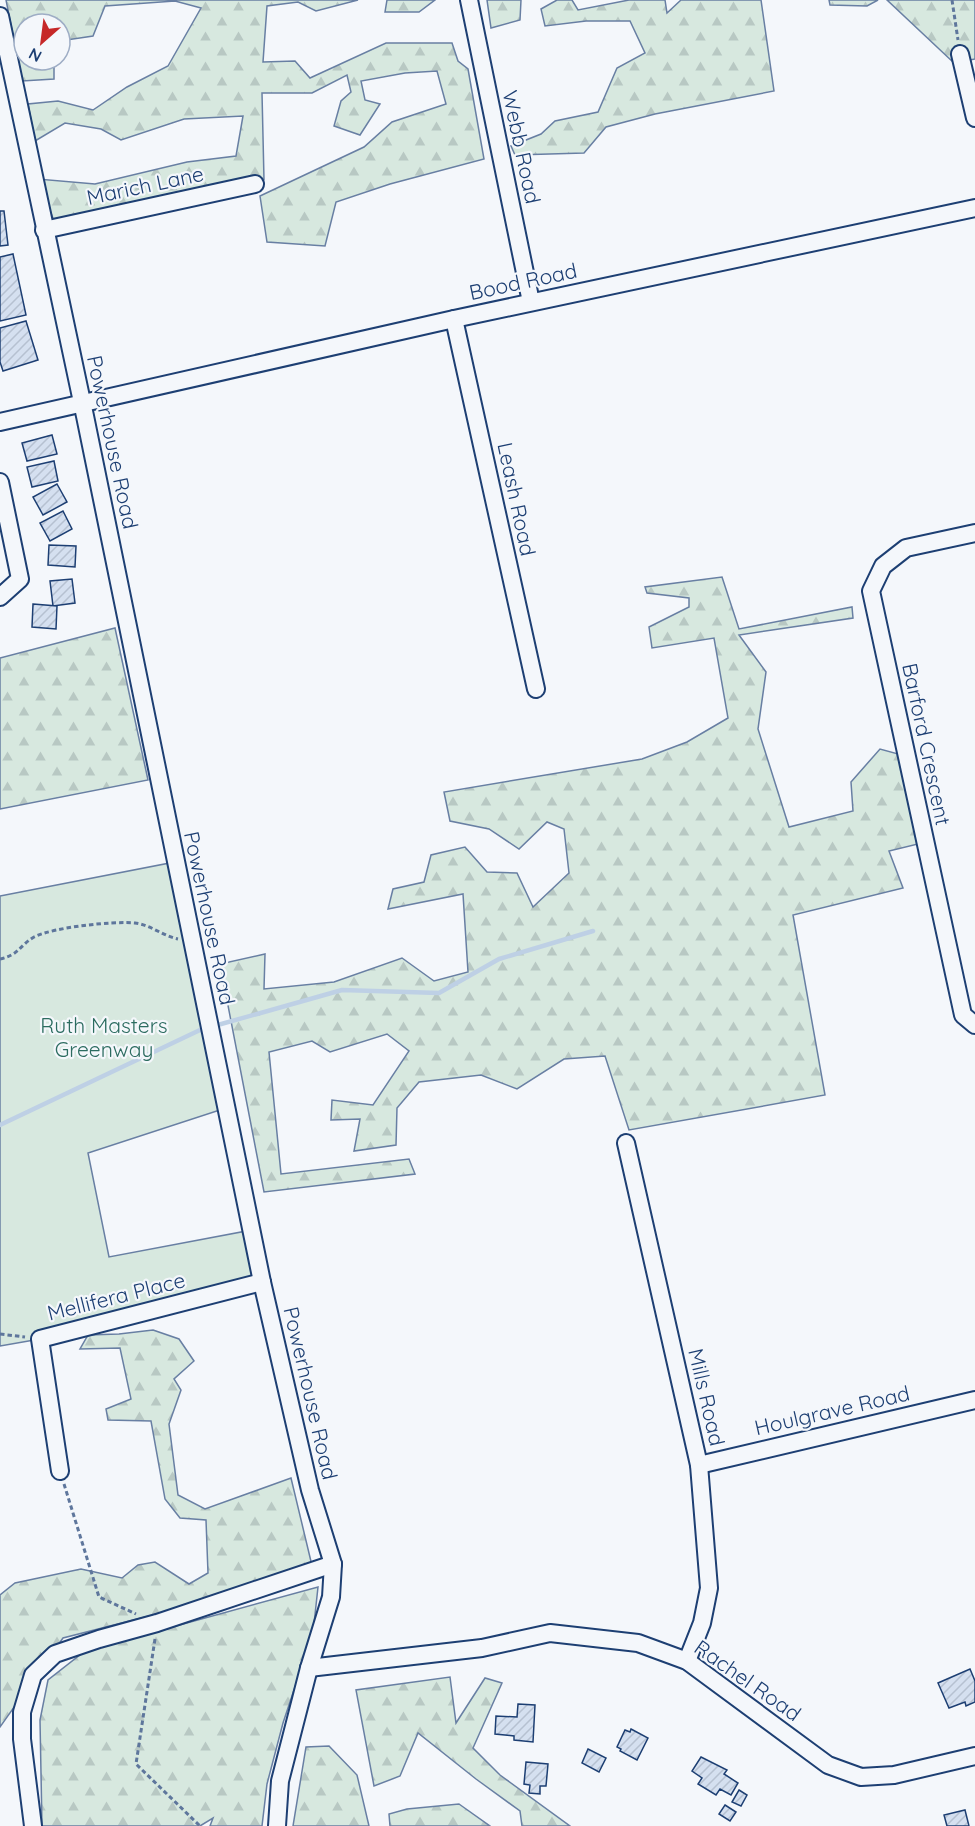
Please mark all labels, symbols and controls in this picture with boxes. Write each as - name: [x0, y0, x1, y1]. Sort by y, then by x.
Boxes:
- north arrow: [12, 12, 72, 72]
- text: N: [25, 44, 45, 67]
- street label: Webb Road: [497, 88, 547, 206]
- street label: Marich Lane: [84, 160, 206, 210]
- street label: Bood Road: [467, 257, 579, 305]
- street label: Powerhouse Road: [82, 353, 144, 531]
- street label: Leash Road: [492, 440, 542, 558]
- street label: Barford Crescent: [897, 661, 957, 827]
- street label: Powerhouse Road: [179, 829, 241, 1007]
- park label: Ruth Masters Greenway: [40, 1012, 168, 1062]
- street label: Mellifera Place: [44, 1266, 188, 1326]
- street label: Powerhouse Road: [278, 1304, 344, 1482]
- street label: Mills Road: [683, 1346, 731, 1448]
- street label: Houlgrave Road: [752, 1380, 912, 1440]
- street label: Rachel Road: [690, 1634, 806, 1726]

